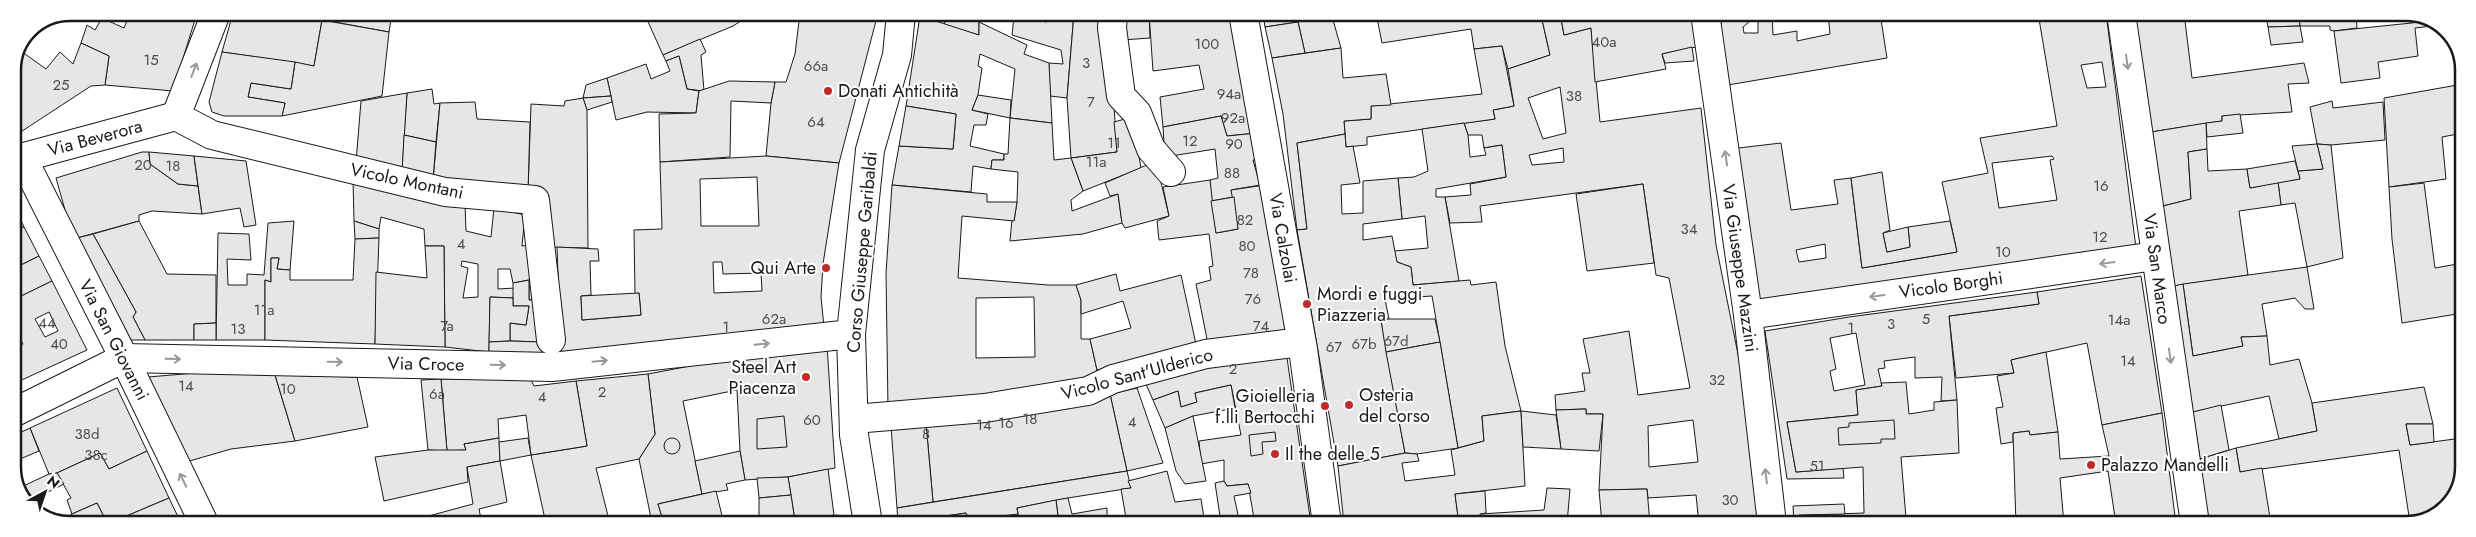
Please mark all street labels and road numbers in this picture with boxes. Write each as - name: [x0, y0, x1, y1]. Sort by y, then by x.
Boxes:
- street label: Via Beverora: [45, 113, 145, 163]
- street label: Corso Giuseppe Garibaldi: [840, 150, 884, 354]
- street label: Vicolo Montani: [348, 156, 466, 206]
- street label: Via Giuseppe Mazzini: [1715, 182, 1765, 354]
- street label: Via Calzolai: [1262, 191, 1304, 285]
- street label: Via San Marco: [2136, 212, 2178, 326]
- street label: Vicolo Borghi: [1897, 265, 2005, 305]
- street label: Via San Giovanni: [72, 275, 156, 405]
- street label: Vicolo Sant'Ulderico: [1058, 341, 1216, 407]
- street label: Via Croce: [387, 350, 465, 378]

